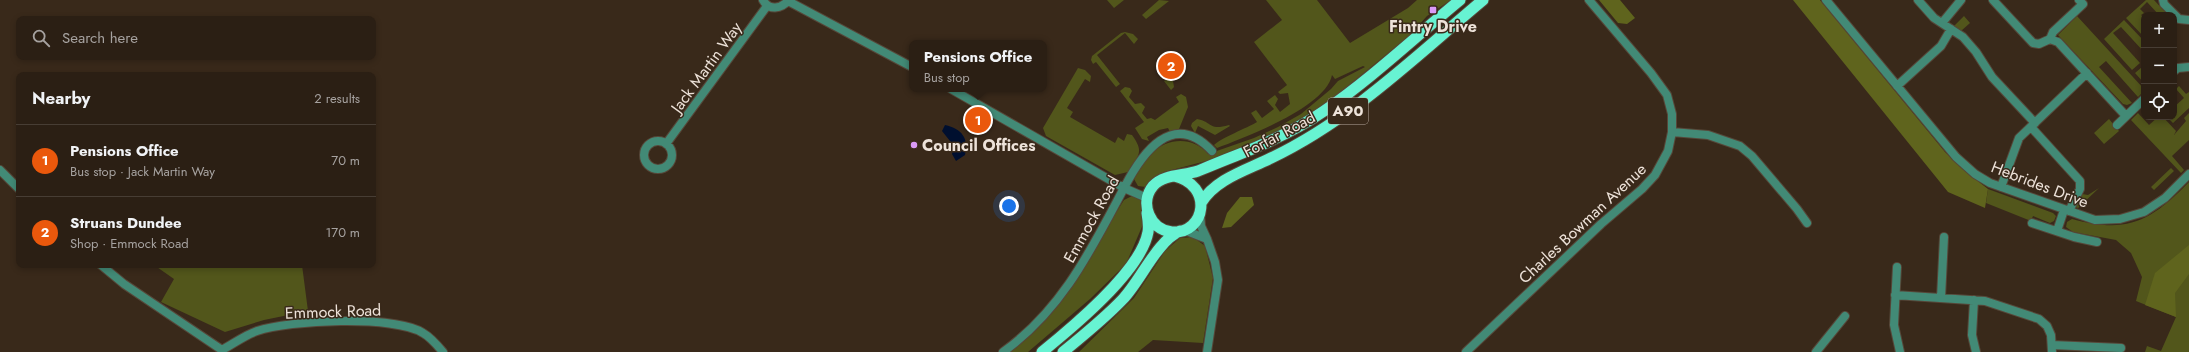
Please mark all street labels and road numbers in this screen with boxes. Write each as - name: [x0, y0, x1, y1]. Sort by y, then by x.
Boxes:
- street label: Jack Martin Way: [664, 16, 748, 119]
- road number: A90: [1328, 98, 1368, 124]
- street label: Forfar Road: [1239, 106, 1319, 163]
- street label: Hebrides Drive: [1988, 155, 2092, 214]
- street label: Charles Bowman Avenue: [1513, 158, 1651, 289]
- street label: Emmock Road: [1058, 171, 1125, 267]
- street label: Emmock Road: [284, 298, 382, 325]

